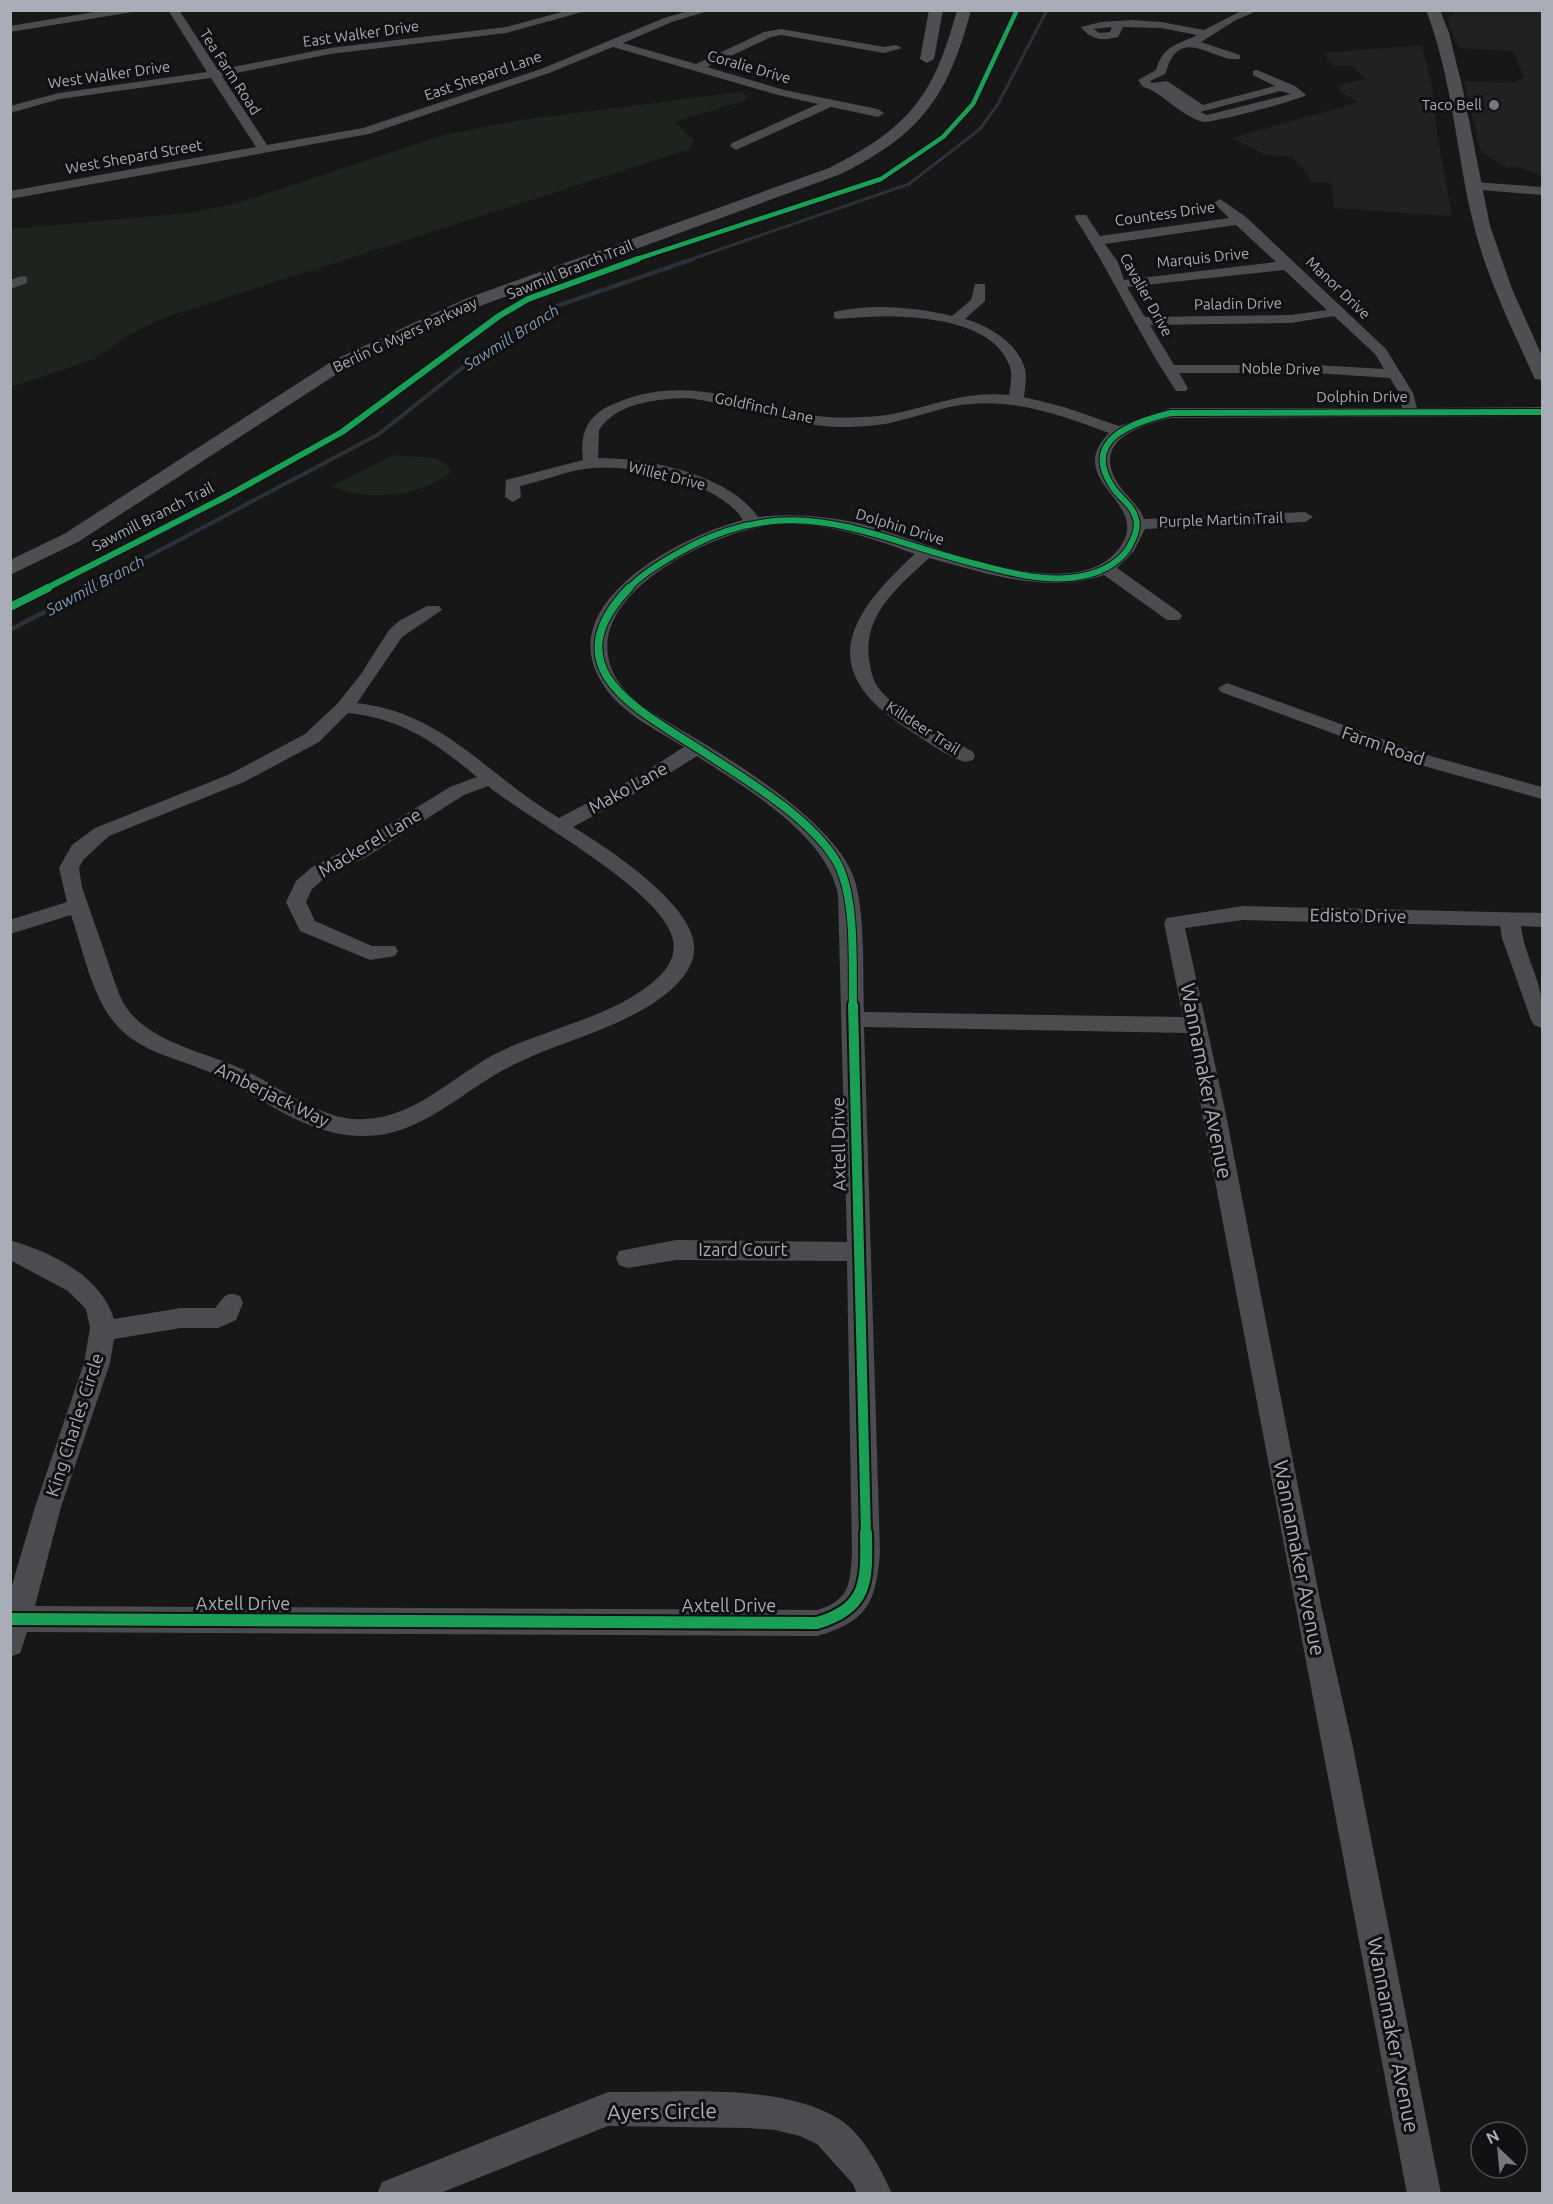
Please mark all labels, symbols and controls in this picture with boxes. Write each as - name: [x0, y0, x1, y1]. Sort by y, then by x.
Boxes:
- street label: East Walker Drive: [302, 17, 420, 50]
- street label: Tea Farm Road: [196, 26, 264, 118]
- street label: Coralie Drive: [705, 46, 793, 87]
- street label: East Shepard Lane: [422, 47, 544, 104]
- street label: West Walker Drive: [47, 58, 171, 91]
- place label: Taco Bell: [1422, 96, 1482, 113]
- marker: Taco Bell: [1487, 98, 1501, 112]
- street label: West Shepard Street: [64, 136, 204, 177]
- street label: Countess Drive: [1114, 198, 1216, 229]
- street label: Sawmill Branch Trail: [504, 236, 635, 303]
- street label: Marquis Drive: [1156, 244, 1250, 271]
- street label: Cavalier Drive: [1117, 250, 1176, 339]
- street label: Manor Drive: [1303, 253, 1374, 322]
- street label: Berlin G Myers Parkway: [330, 294, 480, 375]
- street label: Paladin Drive: [1194, 294, 1282, 313]
- water label: Sawmill Branch: [459, 300, 562, 374]
- street label: Noble Drive: [1241, 359, 1321, 378]
- street label: Dolphin Drive: [1316, 388, 1408, 405]
- street label: Goldfinch Lane: [713, 389, 815, 426]
- street label: Willet Drive: [627, 458, 707, 493]
- street label: Sawmill Branch Trail: [89, 478, 217, 555]
- street label: Dolphin Drive: [854, 505, 947, 548]
- street label: Purple Martin Trail: [1159, 509, 1284, 530]
- water label: Sawmill Branch: [42, 551, 147, 619]
- street label: Killdeer Trail: [883, 698, 963, 758]
- street label: Farm Road: [1339, 722, 1427, 769]
- street label: Mako Lane: [585, 757, 670, 817]
- street label: Mackerel Lane: [315, 804, 424, 881]
- street label: Edisto Drive: [1309, 904, 1407, 926]
- street label: Wannamaker Avenue: [1176, 981, 1238, 1181]
- street label: Amberjack Way: [212, 1058, 333, 1130]
- street label: Axtell Drive: [827, 1097, 849, 1191]
- street label: Izard Court: [698, 1239, 788, 1259]
- street label: King Charles Circle: [41, 1350, 107, 1499]
- street label: Wannamaker Avenue: [1269, 1458, 1331, 1658]
- street label: Axtell Drive: [196, 1593, 290, 1613]
- street label: Axtell Drive: [682, 1595, 776, 1615]
- street label: Wannamaker Avenue: [1363, 1935, 1425, 2135]
- street label: Ayers Circle: [607, 2098, 717, 2124]
- north arrow: [1469, 2120, 1529, 2180]
- text: N: [1483, 2126, 1502, 2147]

